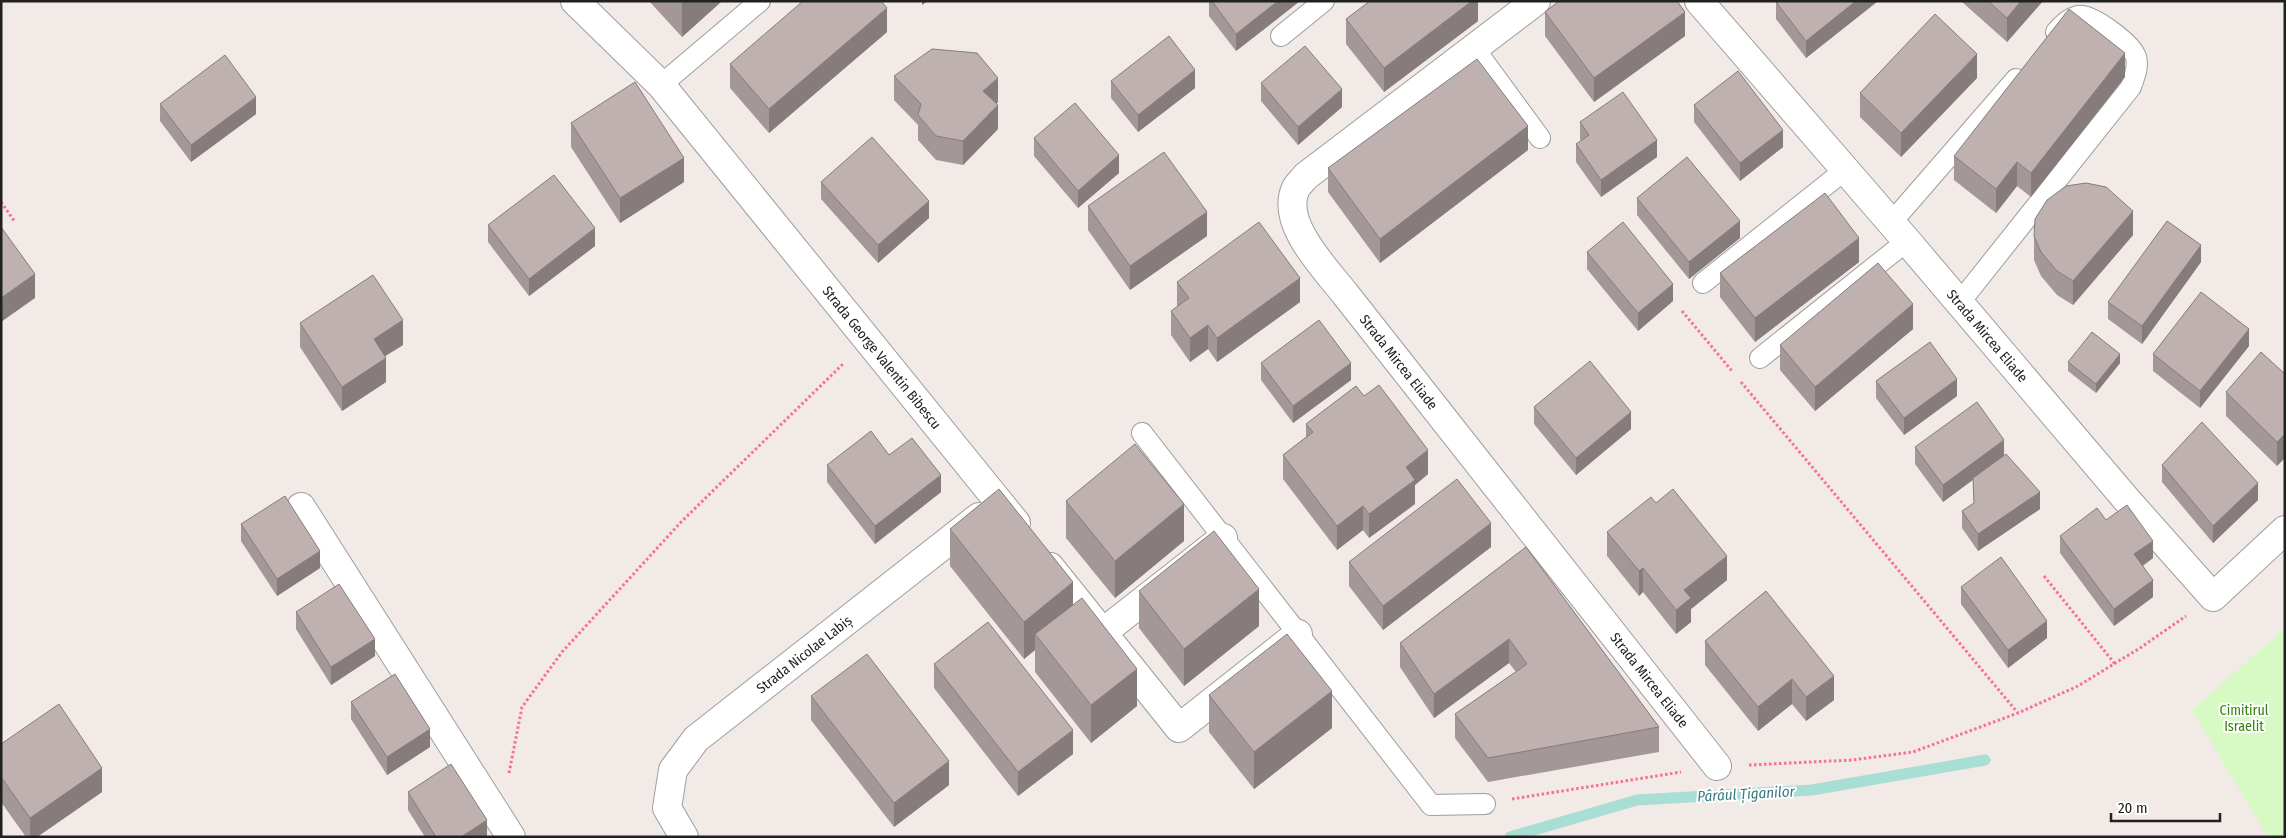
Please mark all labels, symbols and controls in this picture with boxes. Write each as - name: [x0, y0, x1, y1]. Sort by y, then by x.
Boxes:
- street label: Strada George Valentin Bibescu: [819, 283, 944, 433]
- street label: Strada Mircea Eliade: [1943, 286, 2031, 386]
- street label: Strada Mircea Eliade: [1356, 311, 1441, 413]
- street label: Strada Nicolae Labiș: [753, 612, 856, 697]
- street label: Strada Mircea Eliade: [1606, 630, 1692, 731]
- park label: Cimitirul Israelit: [2220, 702, 2269, 735]
- water label: Pârâul Țiganilor: [1697, 782, 1796, 807]
- scale bar: [2111, 790, 2220, 822]
- text: 20 m: [2118, 799, 2148, 817]

